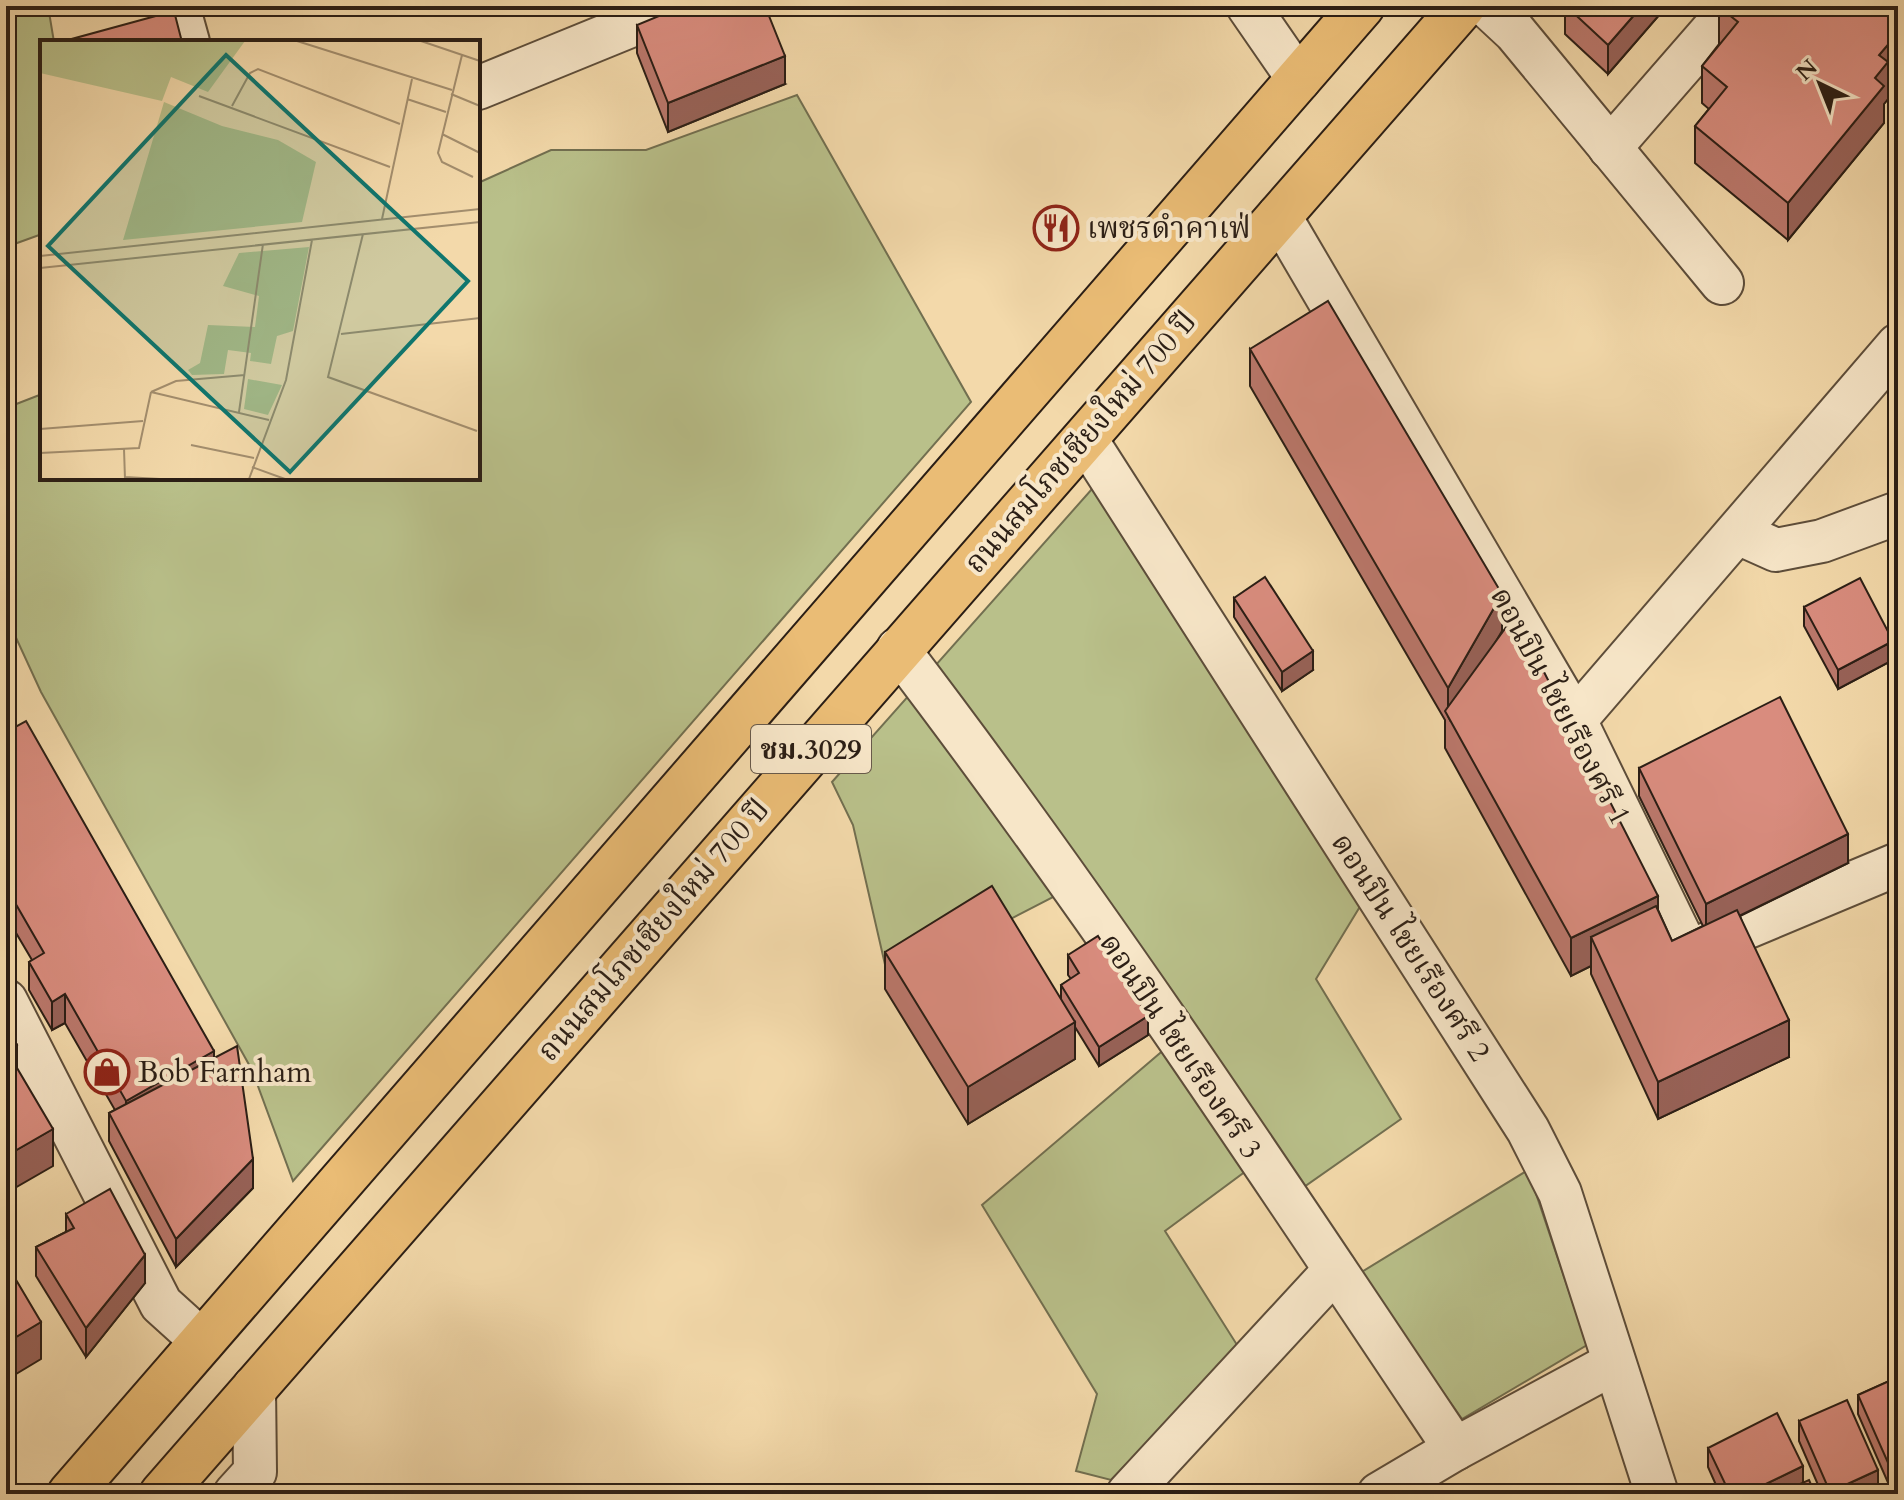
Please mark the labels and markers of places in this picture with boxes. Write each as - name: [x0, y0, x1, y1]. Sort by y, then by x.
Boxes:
- restaurant icon: เพชรดำคาเฟ่: [1032, 204, 1080, 252]
- place label: เพชรดำคาเฟ่: [1087, 208, 1251, 249]
- shop icon: Bob Farnham: [83, 1048, 131, 1096]
- place label: Bob Farnham: [138, 1052, 312, 1093]

